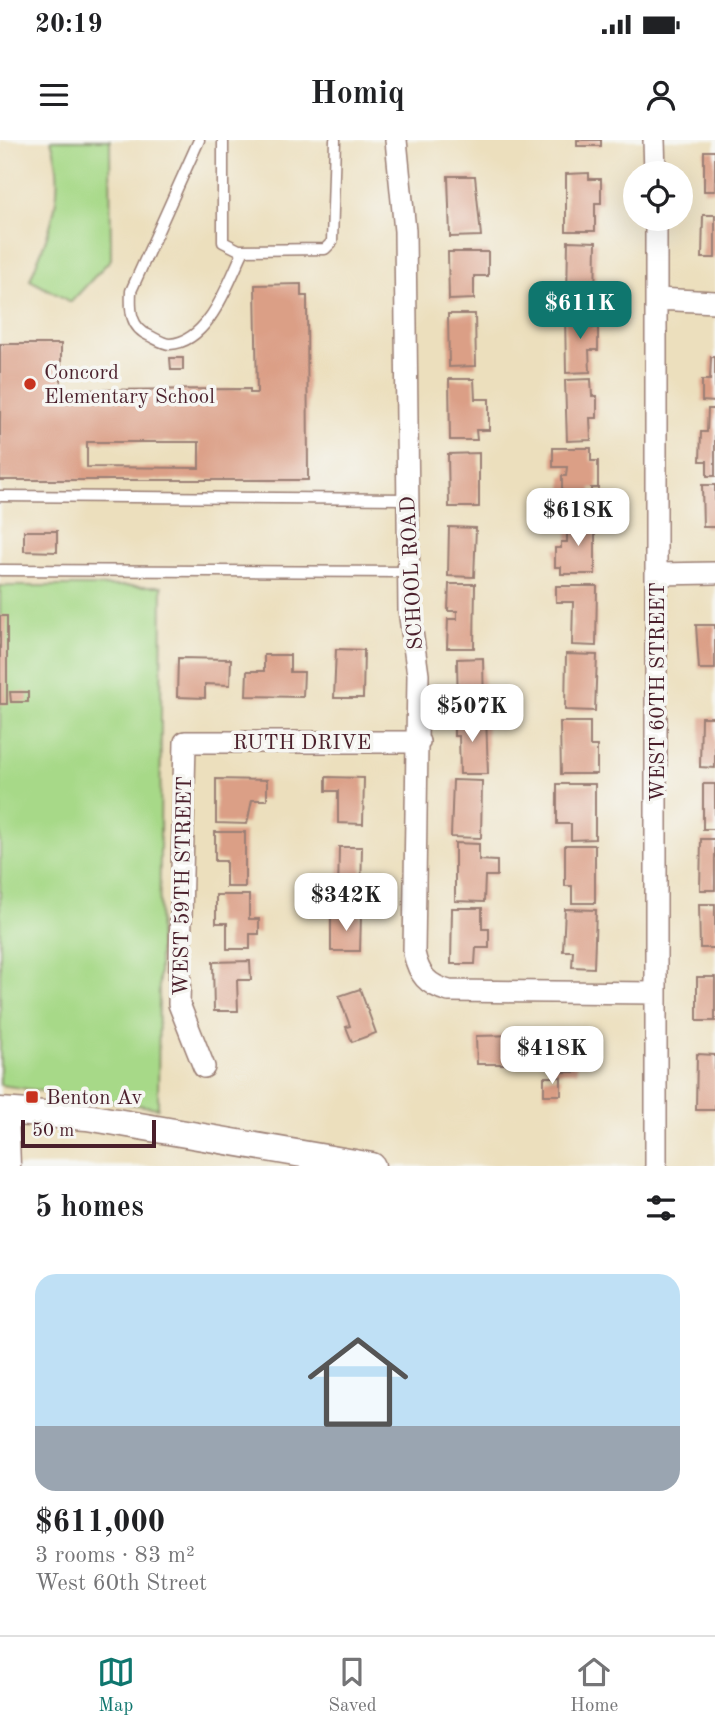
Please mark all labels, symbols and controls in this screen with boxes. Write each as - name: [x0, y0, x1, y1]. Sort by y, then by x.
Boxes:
- text: 20:19: [35, 12, 103, 38]
- icon: menu: [35, 76, 73, 114]
- icon: person: [642, 76, 680, 114]
- text: Homiq: [310, 79, 405, 111]
- map controls: [623, 161, 693, 231]
- button: locate: [623, 161, 693, 231]
- pin: $611K: [531, 282, 629, 341]
- text: $611K: [544, 292, 616, 315]
- place label: Concord Elementary School: [44, 363, 215, 408]
- marker: Concord Elementary School: [22, 376, 38, 392]
- pin: $618K: [529, 488, 627, 548]
- street label: SCHOOL ROAD: [398, 496, 427, 650]
- text: $618K: [542, 499, 614, 522]
- street label: WEST 60TH STREET: [648, 582, 669, 802]
- pin: $507K: [423, 684, 521, 744]
- text: $507K: [436, 695, 508, 718]
- street label: RUTH DRIVE: [233, 733, 371, 754]
- street label: WEST 59TH STREET: [171, 776, 196, 996]
- pin: $342K: [297, 874, 395, 933]
- text: $342K: [310, 884, 382, 907]
- pin: $418K: [503, 1026, 601, 1086]
- text: $418K: [516, 1037, 588, 1060]
- place label: Benton Av: [46, 1088, 142, 1109]
- marker: Benton Av: [24, 1089, 40, 1105]
- scale bar: [21, 1117, 156, 1149]
- text: 50 m: [32, 1122, 74, 1141]
- icon: filters: [642, 1189, 680, 1227]
- text: 5 homes: [35, 1193, 144, 1223]
- icon: home: [295, 1319, 421, 1445]
- text: $611,000: [35, 1508, 165, 1538]
- text: 3 rooms · 83 m²: [35, 1544, 195, 1567]
- text: West 60th Street: [35, 1572, 207, 1595]
- tab: Map: [97, 1653, 135, 1718]
- tab: Saved: [328, 1653, 377, 1718]
- tab: Home: [570, 1653, 618, 1718]

